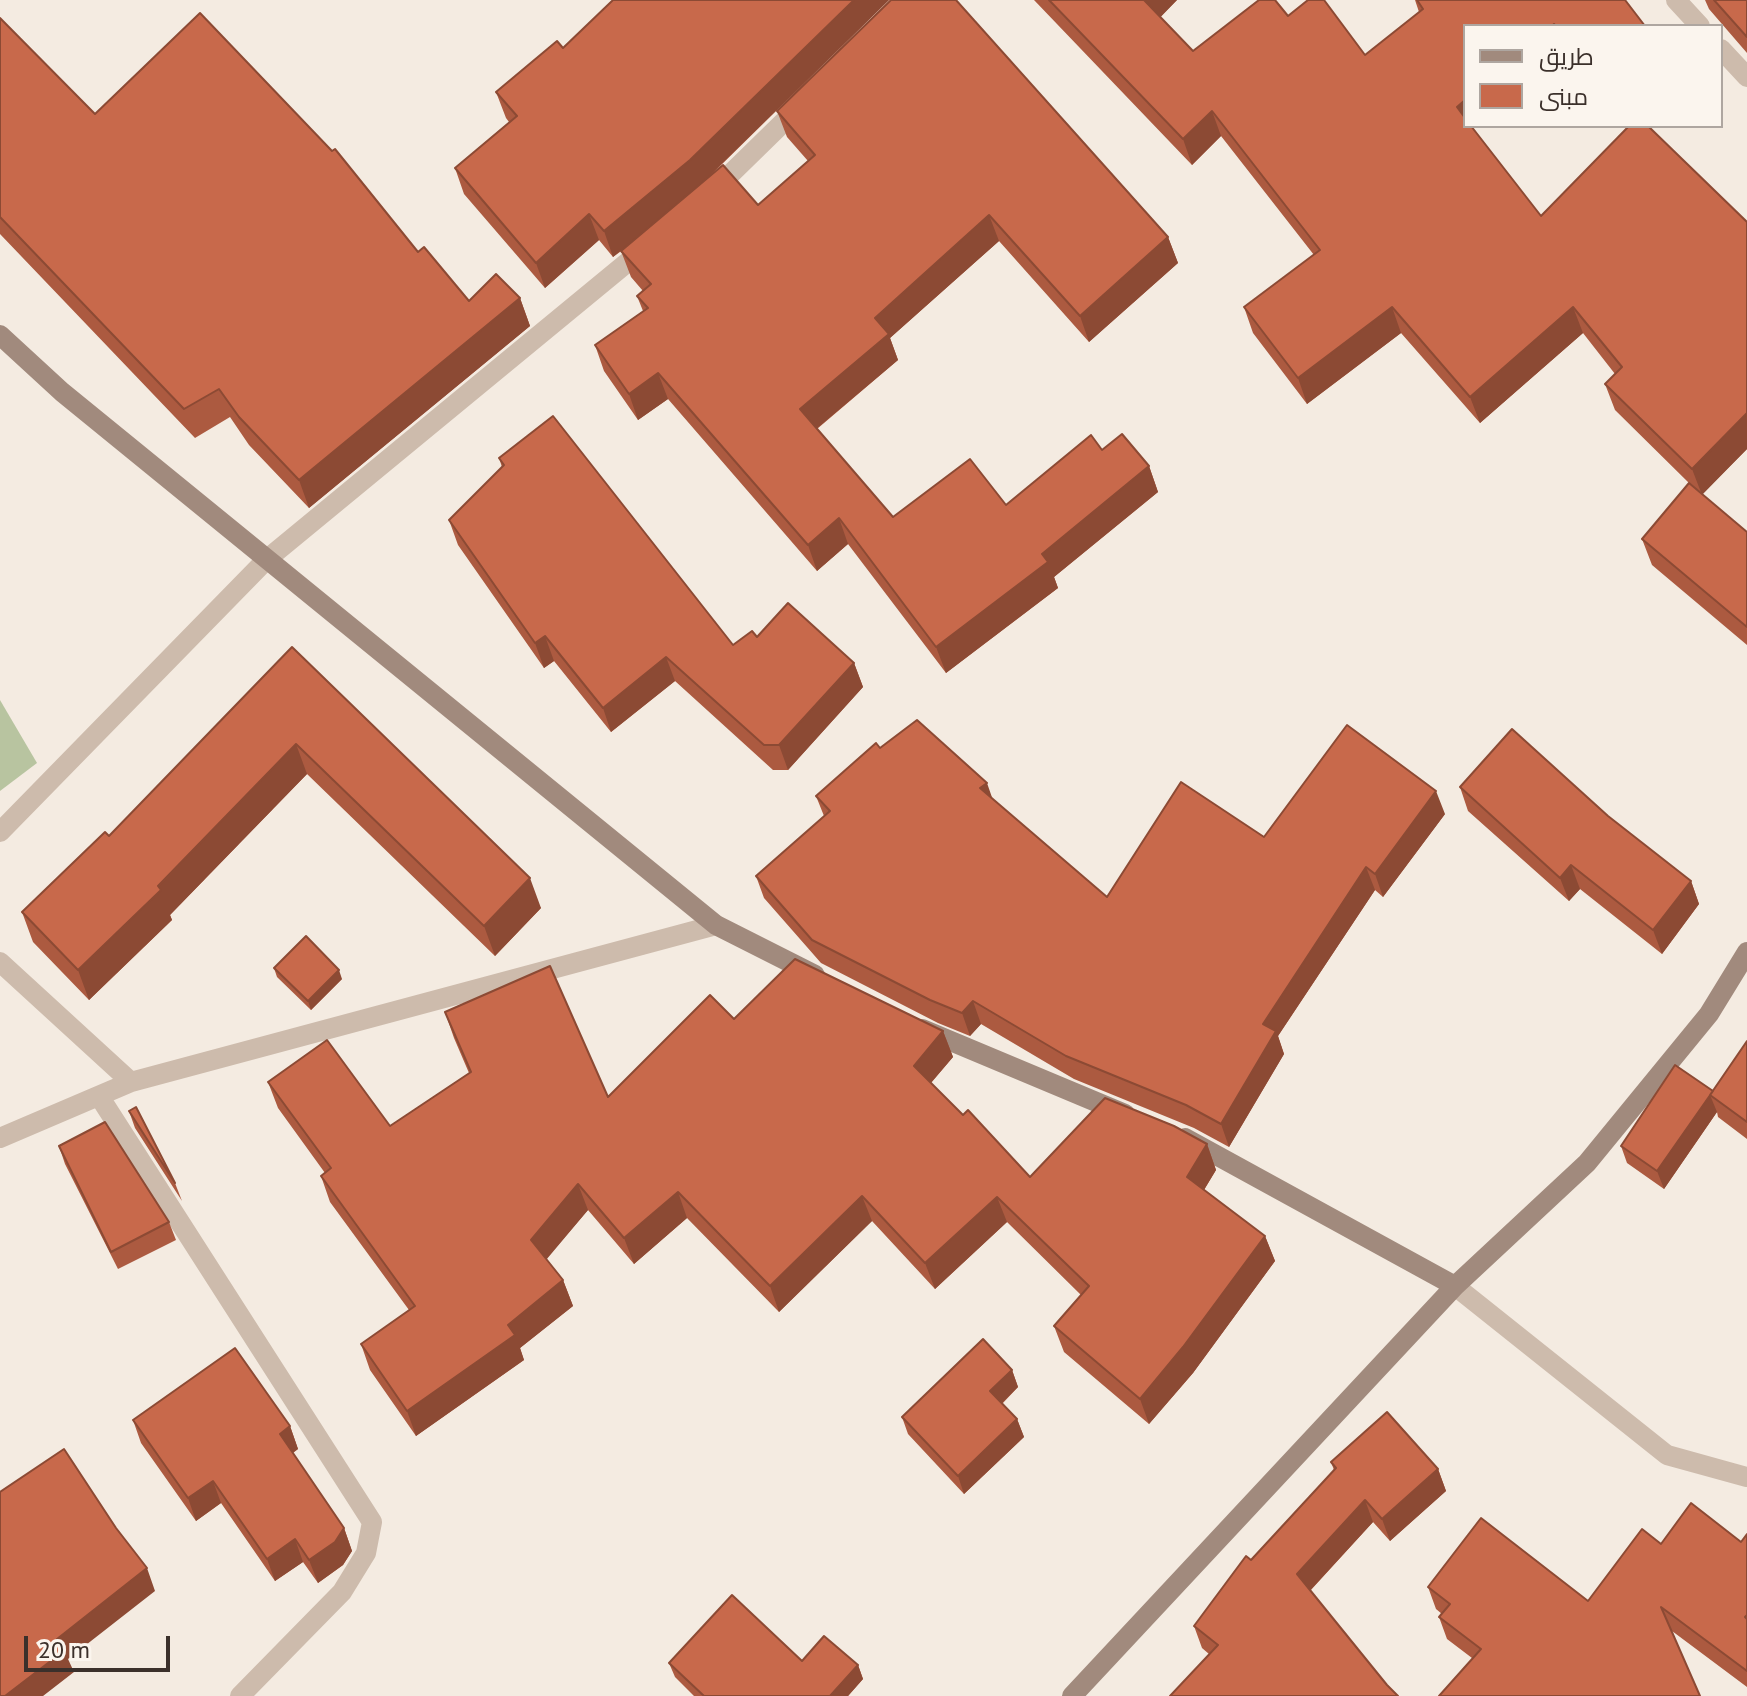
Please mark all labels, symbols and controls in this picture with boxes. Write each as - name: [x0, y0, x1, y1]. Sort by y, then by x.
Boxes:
- legend: [1463, 24, 1723, 128]
- text: طريق: [1539, 41, 1594, 72]
- text: مبنى: [1539, 81, 1588, 112]
- scale bar: [28, 1620, 174, 1670]
- text: 20 m: [38, 1634, 90, 1665]

